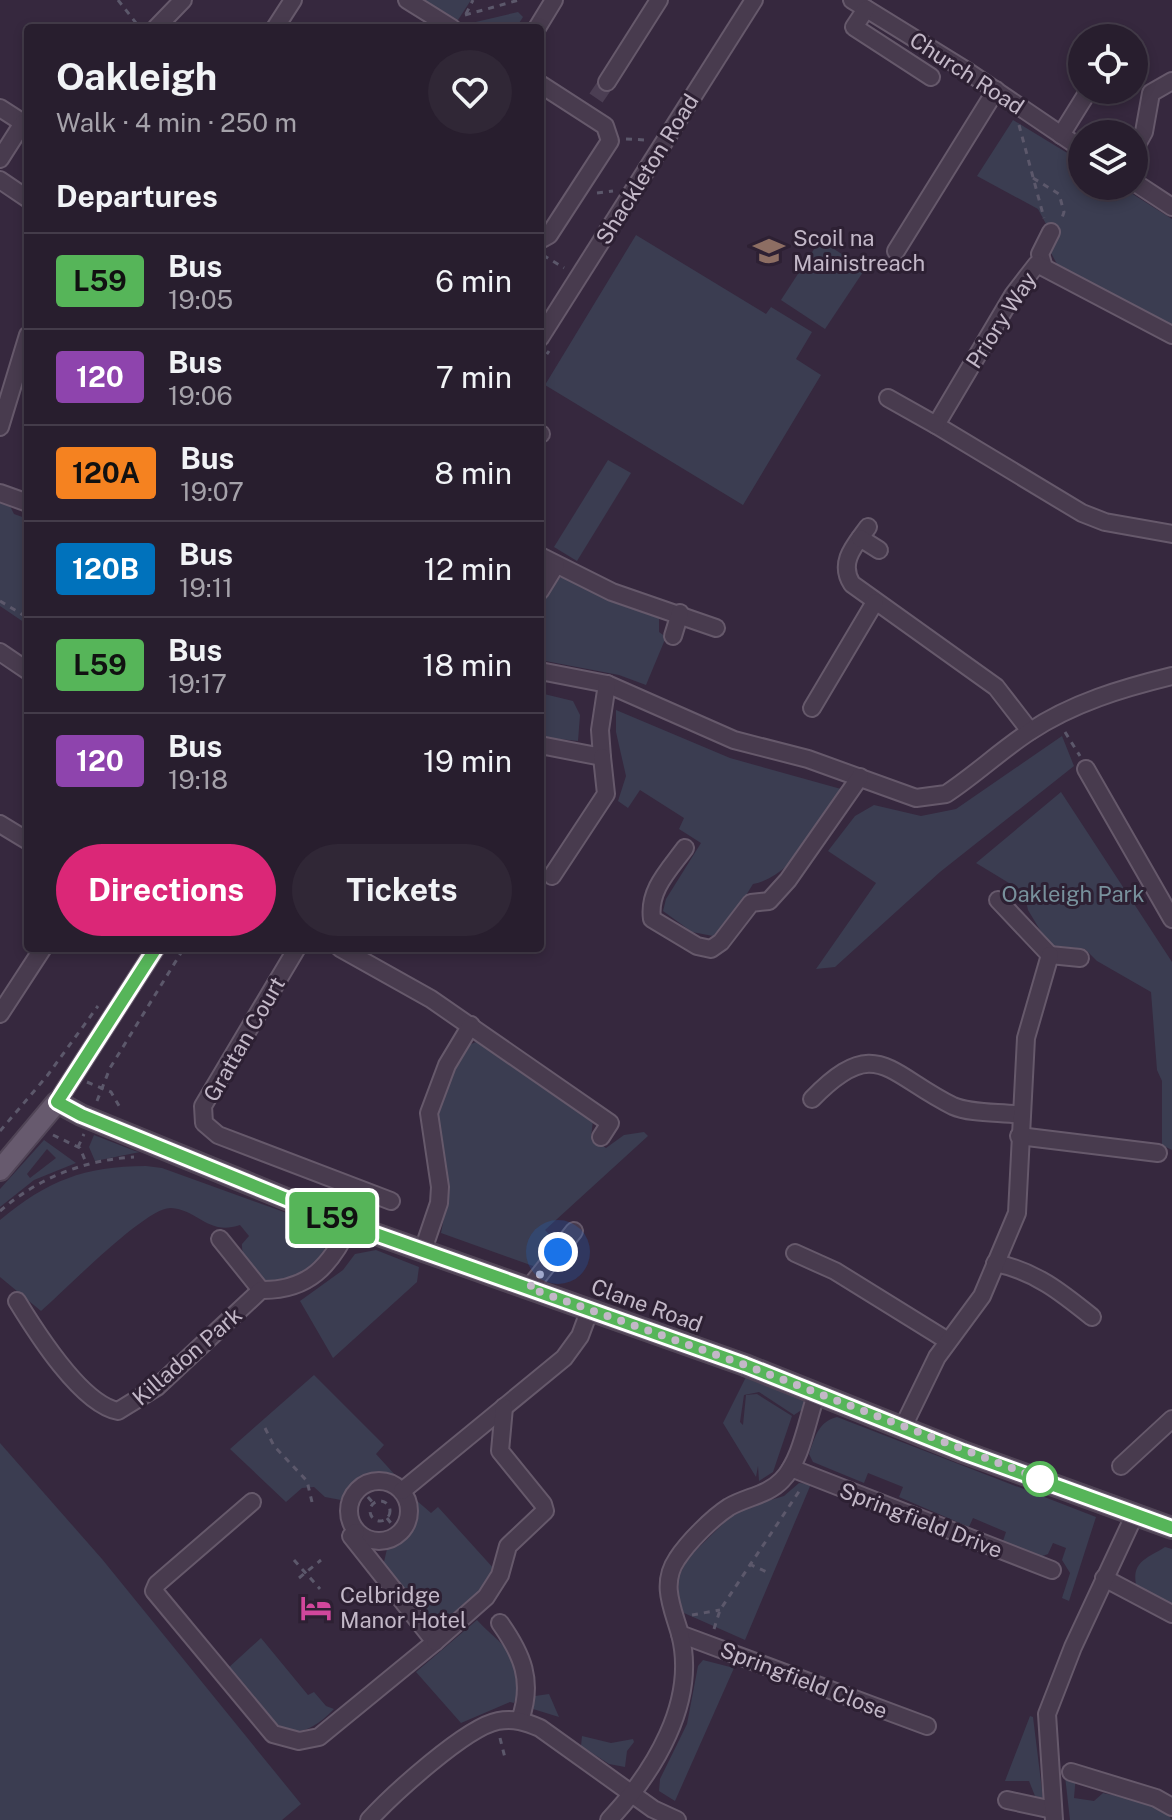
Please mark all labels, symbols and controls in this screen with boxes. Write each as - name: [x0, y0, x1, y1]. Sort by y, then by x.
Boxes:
- map controls: [1068, 24, 1148, 200]
- button: locate: [1068, 24, 1148, 104]
- street label: Church Road: [905, 26, 1029, 120]
- button: heart: [428, 50, 512, 134]
- text: Oakleigh: [56, 54, 217, 99]
- street label: Shackleton Road: [590, 89, 704, 249]
- text: Walk · 4 min · 250 m: [56, 107, 297, 138]
- button: layers: [1068, 120, 1148, 200]
- text: Departures: [56, 178, 218, 214]
- place label: Scoil na Mainistreach: [793, 225, 925, 276]
- school or university icon: Scoil na Mainistreach: [752, 234, 786, 268]
- text: Bus: [168, 248, 222, 284]
- text: 6 min: [435, 263, 512, 299]
- text: L59: [73, 264, 127, 297]
- street label: Priory Way: [960, 267, 1042, 373]
- text: 19:05: [168, 284, 233, 315]
- text: Bus: [168, 344, 222, 380]
- text: 7 min: [436, 359, 512, 395]
- text: 120: [76, 360, 124, 393]
- text: 19:06: [168, 380, 233, 411]
- text: Bus: [180, 440, 234, 476]
- text: 8 min: [434, 455, 512, 491]
- text: 120A: [72, 456, 140, 489]
- text: 19:07: [180, 476, 244, 507]
- text: Bus: [179, 536, 233, 572]
- text: 12 min: [424, 551, 512, 587]
- text: 120B: [72, 552, 139, 585]
- text: 19:11: [179, 572, 233, 603]
- text: Bus: [168, 632, 222, 668]
- text: 18 min: [422, 647, 512, 683]
- text: L59: [73, 648, 127, 681]
- text: 19:17: [168, 668, 227, 699]
- text: Bus: [168, 728, 222, 764]
- text: 19 min: [423, 743, 512, 779]
- text: 120: [76, 744, 124, 777]
- text: 19:18: [168, 764, 228, 795]
- button: Directions: [56, 844, 276, 936]
- button: Tickets: [292, 844, 512, 936]
- park label: Oakleigh Park: [1001, 881, 1145, 907]
- street label: Grattan Court: [198, 972, 290, 1106]
- line badge: L59: [286, 1192, 378, 1244]
- text: L59: [305, 1201, 359, 1234]
- your location: [538, 1232, 578, 1272]
- street label: Clane Road: [588, 1273, 706, 1337]
- street label: Killadon Park: [127, 1302, 247, 1410]
- unlabelled marker: [1023, 1462, 1057, 1496]
- street label: Springfield Drive: [836, 1477, 1006, 1563]
- place label: Celbridge Manor Hotel: [340, 1582, 467, 1633]
- hotel icon: Celbridge Manor Hotel: [299, 1591, 333, 1625]
- street label: Springfield Close: [717, 1636, 891, 1724]

